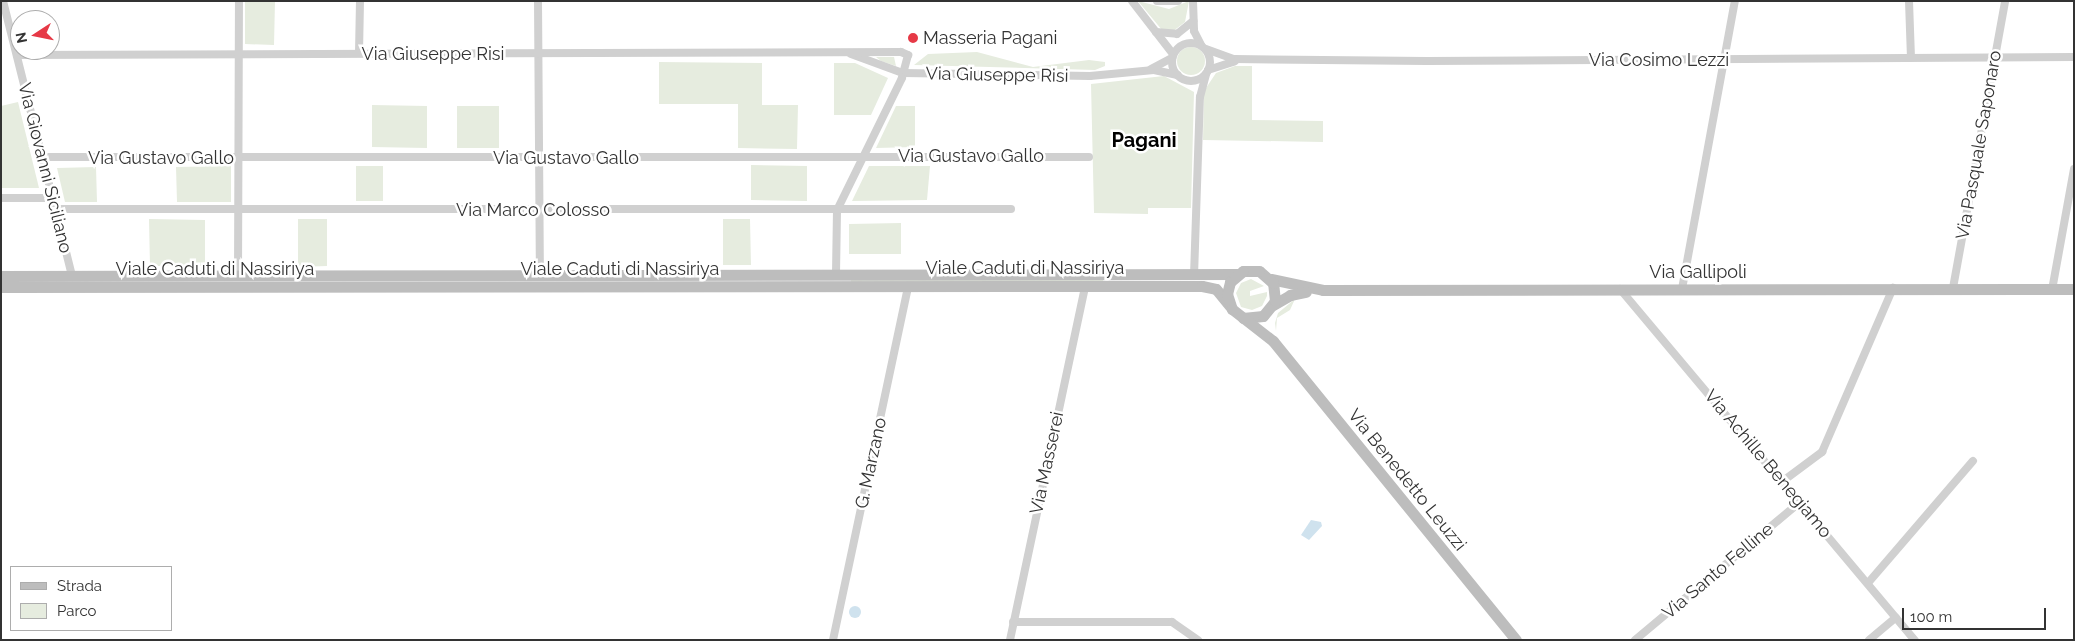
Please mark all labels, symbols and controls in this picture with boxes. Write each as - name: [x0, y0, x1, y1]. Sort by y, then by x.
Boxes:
- north arrow: [10, 10, 60, 60]
- place label: Masseria Pagani: [923, 27, 1057, 49]
- text: N: [12, 31, 30, 44]
- marker: Masseria Pagani: [907, 32, 919, 44]
- street label: Via Giuseppe Risi: [362, 43, 504, 65]
- street label: Via Cosimo Lezzi: [1589, 49, 1729, 71]
- street label: Via Pasquale Saponaro: [1952, 49, 2006, 241]
- street label: Via Giuseppe Risi: [925, 63, 1069, 87]
- street label: Via Giovanni Siciliano: [13, 81, 77, 255]
- district label: Pagani: [1111, 128, 1177, 152]
- street label: Via Gustavo Gallo: [898, 145, 1044, 167]
- street label: Via Gustavo Gallo: [88, 147, 234, 169]
- street label: Via Gustavo Gallo: [493, 147, 639, 169]
- street label: Via Marco Colosso: [456, 199, 610, 221]
- street label: Viale Caduti di Nassiriya: [926, 257, 1124, 279]
- street label: Viale Caduti di Nassiriya: [116, 258, 314, 280]
- street label: Viale Caduti di Nassiriya: [521, 258, 719, 280]
- street label: Via Gallipoli: [1649, 261, 1747, 283]
- street label: Via Achille Benegiamo: [1699, 385, 1837, 543]
- street label: Via Benedetto Leuzzi: [1343, 405, 1471, 555]
- street label: Via Masserei: [1026, 410, 1068, 516]
- street label: G. Marzano: [851, 415, 891, 511]
- street label: Via Santo Felline: [1658, 518, 1778, 624]
- legend: [10, 566, 172, 631]
- text: Strada: [57, 577, 102, 595]
- scale bar: [1905, 598, 2049, 630]
- text: Parco: [57, 602, 97, 620]
- text: 100 m: [1910, 608, 1952, 626]

